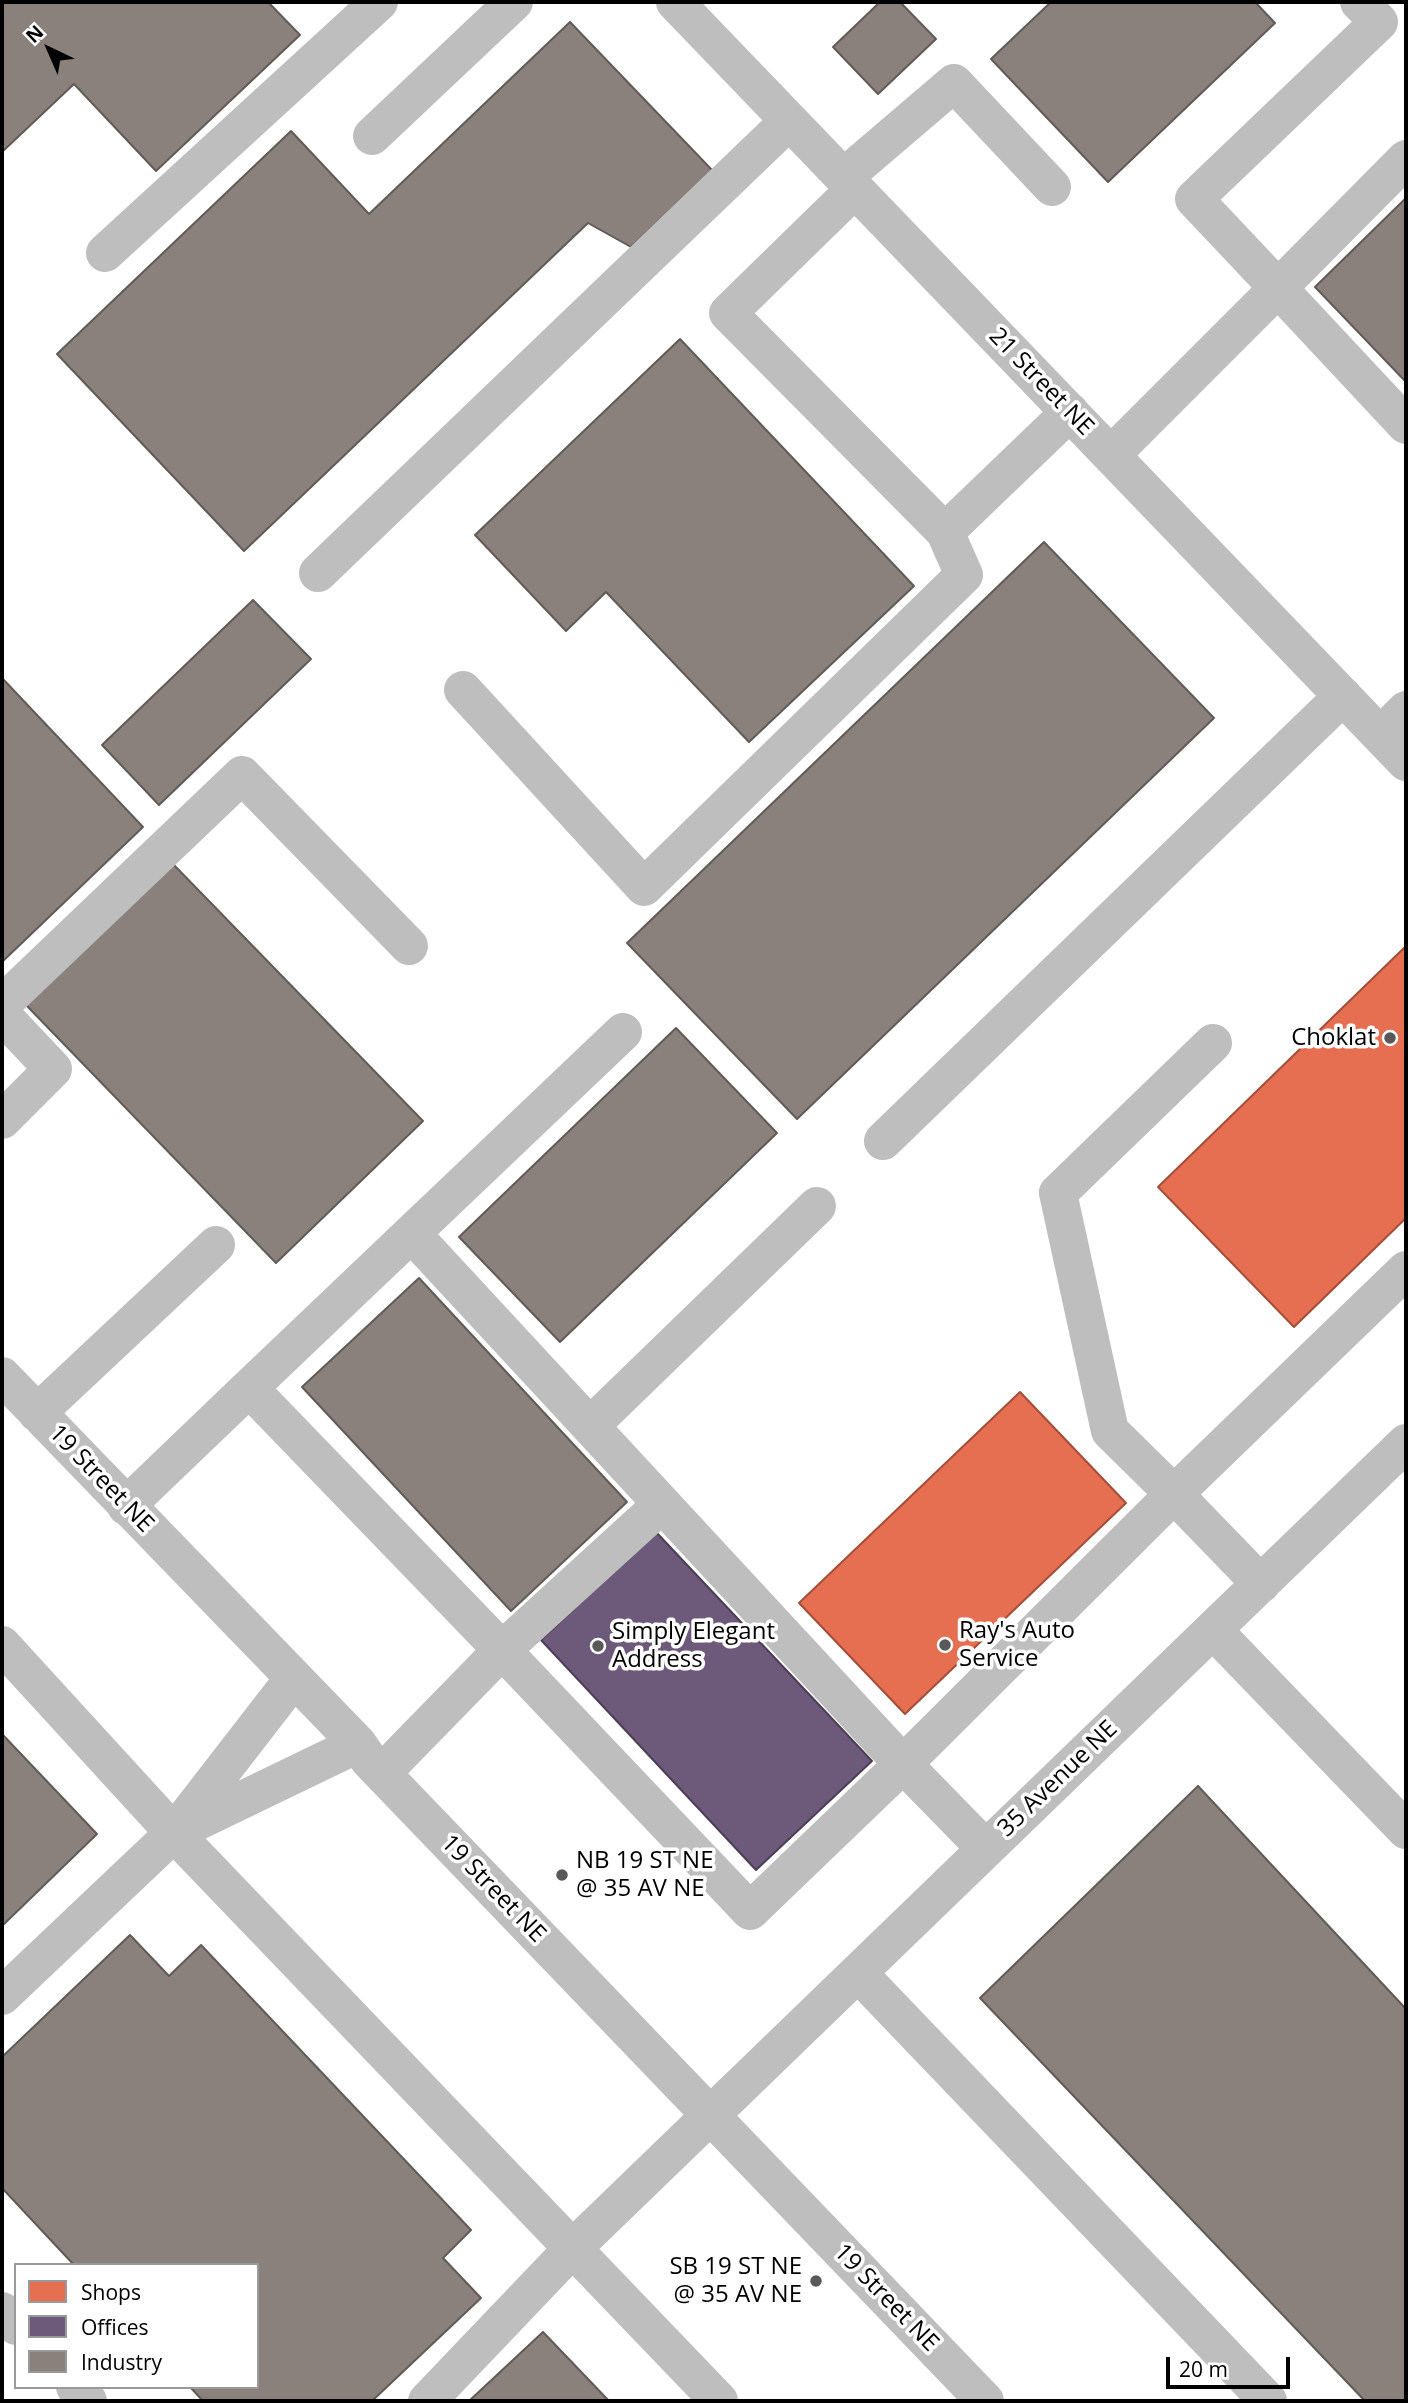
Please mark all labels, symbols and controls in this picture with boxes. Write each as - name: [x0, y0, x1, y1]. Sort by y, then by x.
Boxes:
- north arrow: [14, 14, 84, 84]
- text: N: [20, 19, 49, 49]
- street label: 21 Street NE: [983, 322, 1099, 442]
- place label: Choklat: [1291, 1024, 1376, 1052]
- marker: Choklat: [1382, 1030, 1398, 1046]
- street label: 19 Street NE: [43, 1419, 159, 1539]
- place label: Ray's Auto Service: [959, 1617, 1075, 1673]
- place label: Simply Elegant Address: [612, 1618, 775, 1674]
- marker: Ray's Auto Service: [937, 1637, 953, 1653]
- marker: Simply Elegant Address: [590, 1638, 606, 1654]
- street label: 35 Avenue NE: [992, 1715, 1124, 1843]
- street label: 19 Street NE: [435, 1829, 551, 1949]
- place label: NB 19 ST NE @ 35 AV NE: [576, 1847, 714, 1903]
- marker: NB 19 ST NE @ 35 AV NE: [554, 1867, 570, 1883]
- street label: 19 Street NE: [828, 2238, 944, 2358]
- place label: SB 19 ST NE @ 35 AV NE: [669, 2253, 802, 2309]
- legend: [14, 2263, 259, 2389]
- marker: SB 19 ST NE @ 35 AV NE: [808, 2273, 824, 2289]
- text: Shops: [81, 2278, 141, 2306]
- text: Offices: [81, 2313, 149, 2341]
- scale bar: [1170, 2344, 1294, 2388]
- text: Industry: [81, 2348, 162, 2376]
- text: 20 m: [1179, 2355, 1228, 2383]

